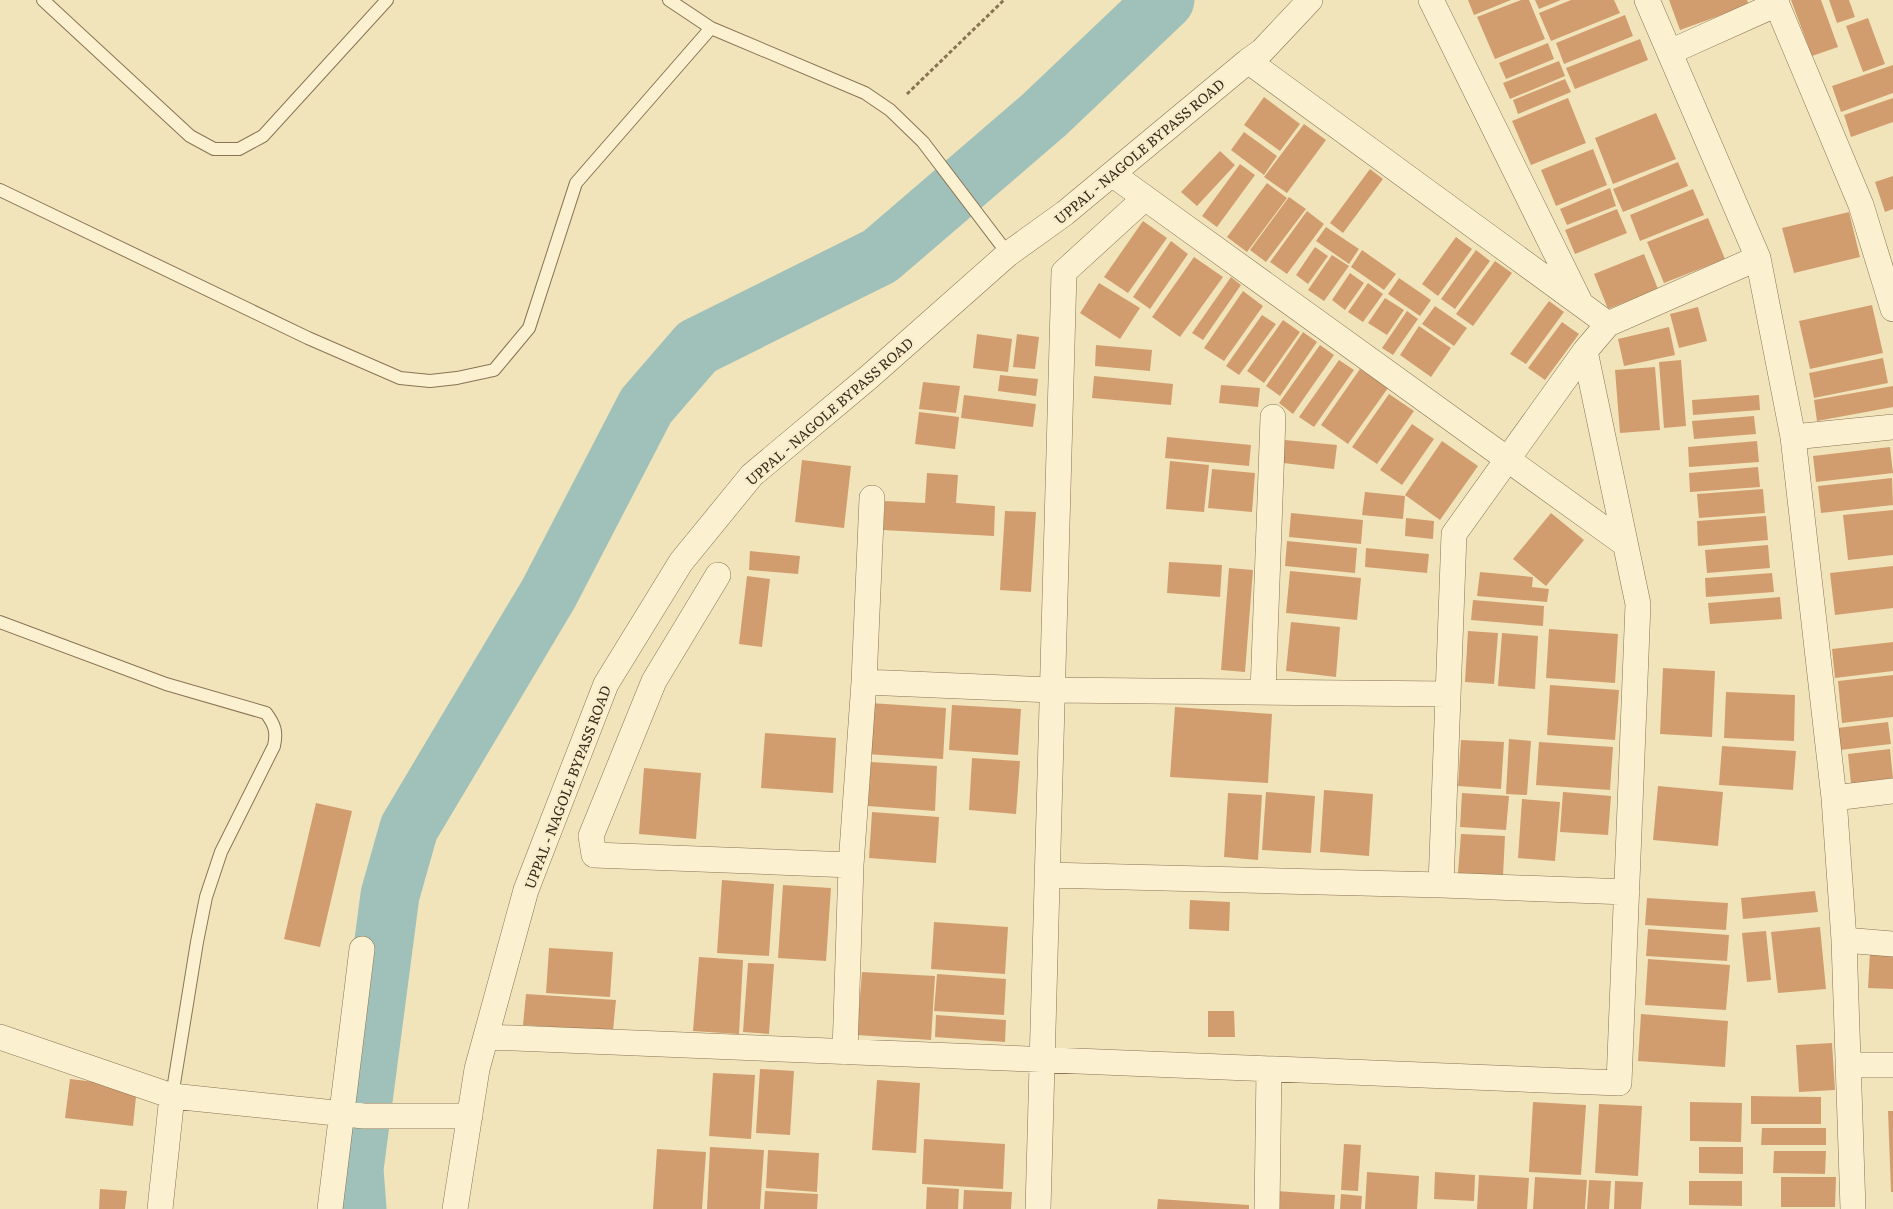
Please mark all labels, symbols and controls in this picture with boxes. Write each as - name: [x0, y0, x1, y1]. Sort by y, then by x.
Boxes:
- street label: UPPAL - NAGOLE BYPASS ROAD: [1050, 74, 1229, 228]
- street label: UPPAL - NAGOLE BYPASS ROAD: [741, 332, 918, 490]
- street label: UPPAL - NAGOLE BYPASS ROAD: [519, 682, 615, 892]

